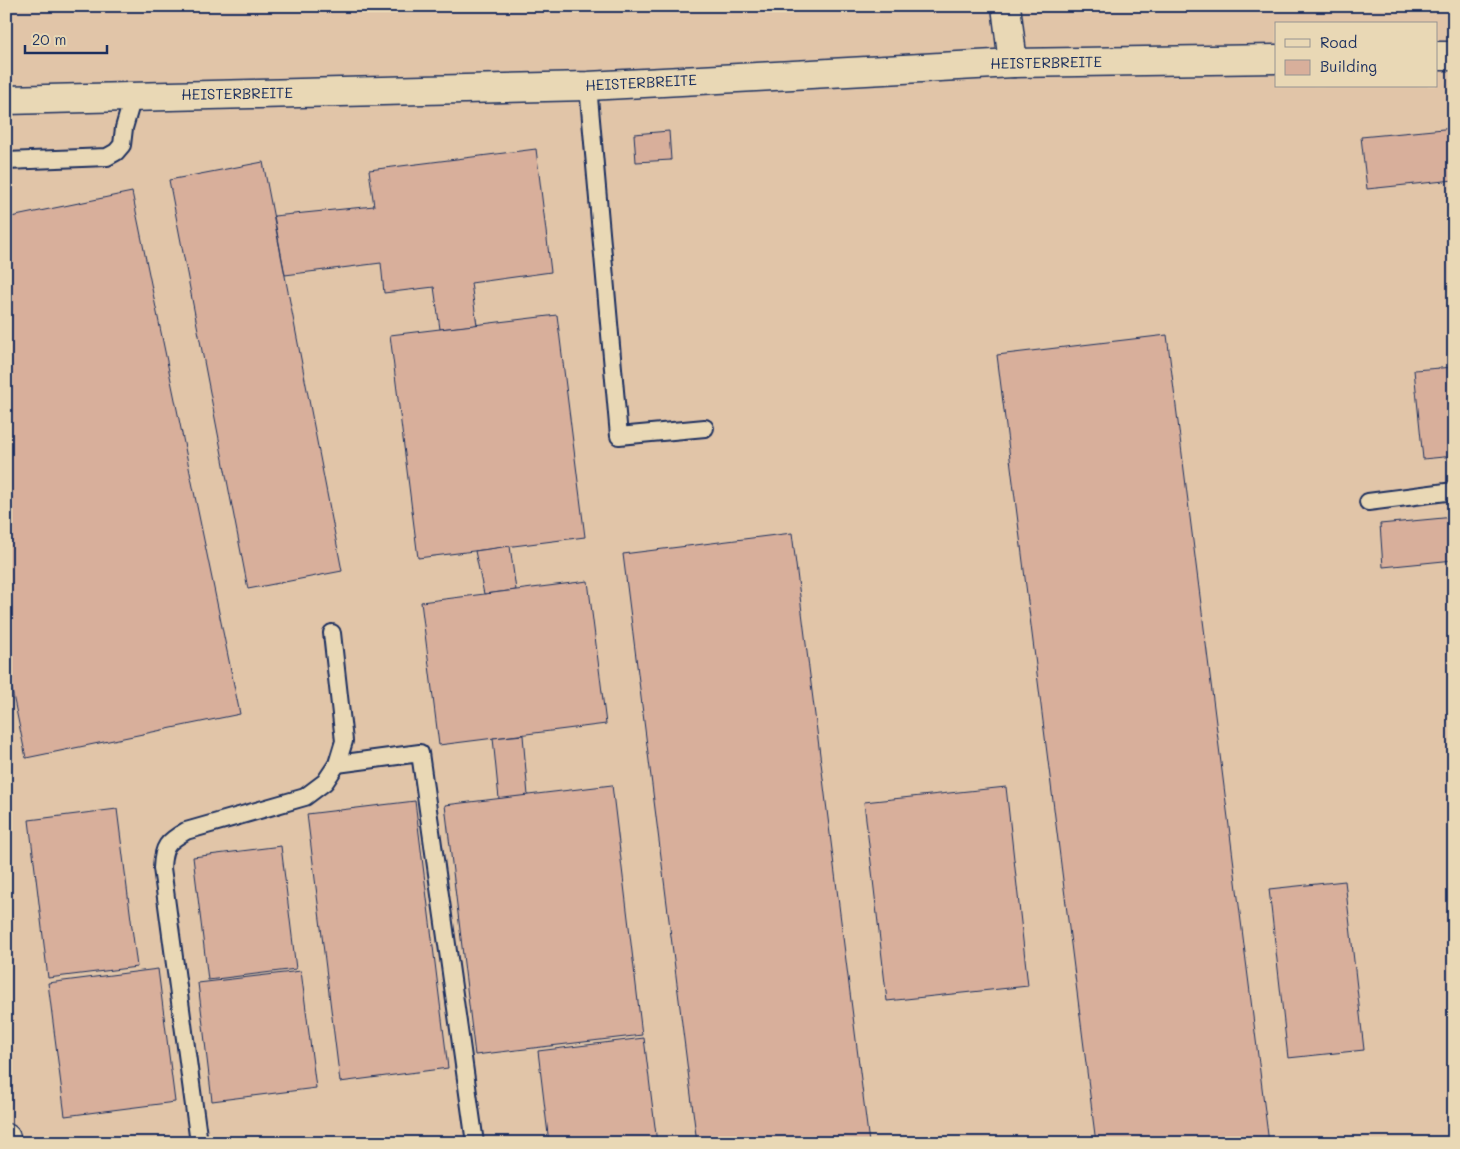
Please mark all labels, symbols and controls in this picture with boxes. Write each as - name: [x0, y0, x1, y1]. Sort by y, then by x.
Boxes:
- scale bar: [25, 22, 108, 54]
- legend: [1275, 22, 1438, 88]
- text: 20 m: [32, 29, 66, 49]
- text: Road: [1320, 32, 1357, 52]
- street label: HEISTERBREITE: [990, 51, 1103, 73]
- text: Building: [1320, 56, 1377, 76]
- street label: HEISTERBREITE: [585, 69, 698, 95]
- street label: HEISTERBREITE: [181, 82, 294, 104]

